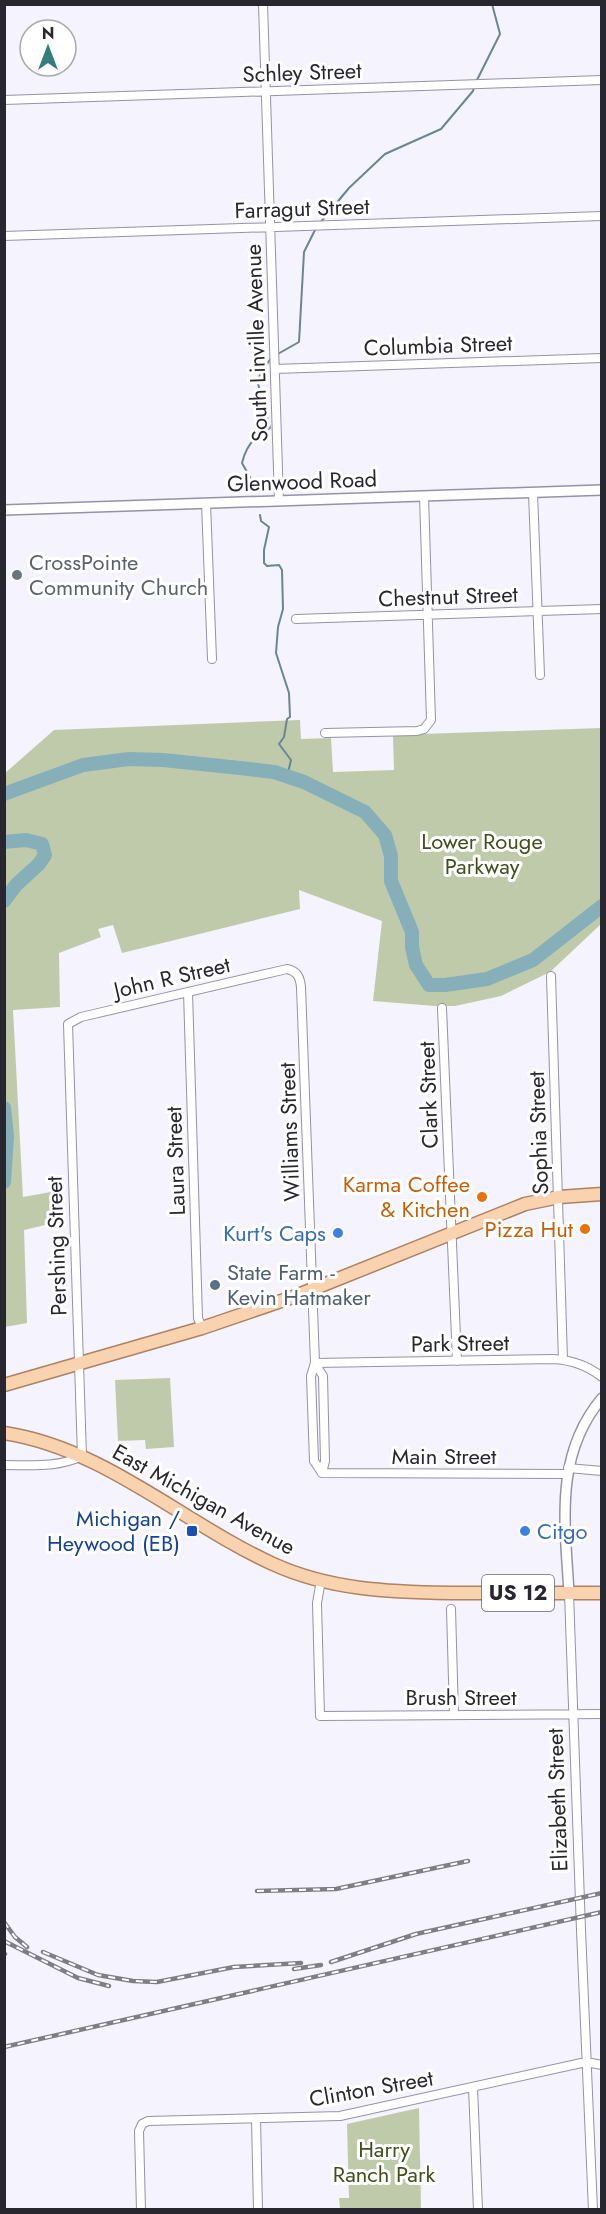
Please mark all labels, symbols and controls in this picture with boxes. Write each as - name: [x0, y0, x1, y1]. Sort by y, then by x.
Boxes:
- north arrow: [18, 18, 78, 78]
- text: N: [42, 22, 54, 45]
- street label: Schley Street: [242, 54, 363, 90]
- street label: Farragut Street: [234, 190, 371, 226]
- street label: South Linville Avenue: [237, 243, 275, 443]
- street label: Columbia Street: [363, 326, 514, 364]
- street label: Glenwood Road: [226, 462, 378, 500]
- place label: CrossPointe Community Church: [29, 546, 208, 603]
- marker: CrossPointe Community Church: [10, 568, 24, 582]
- street label: Chestnut Street: [378, 578, 519, 614]
- park label: Lower Rouge Parkway: [421, 825, 543, 882]
- street label: John R Street: [108, 948, 234, 1007]
- street label: Clark Street: [410, 1040, 446, 1149]
- street label: Williams Street: [271, 1061, 307, 1202]
- street label: Sophia Street: [520, 1070, 556, 1195]
- street label: Laura Street: [157, 1105, 193, 1216]
- place label: Karma Coffee & Kitchen: [343, 1168, 470, 1225]
- street label: Pershing Street: [38, 1175, 74, 1316]
- marker: Karma Coffee & Kitchen: [475, 1190, 489, 1204]
- place label: Pizza Hut: [485, 1213, 574, 1245]
- place label: Kurt's Caps: [223, 1217, 326, 1249]
- marker: Pizza Hut: [578, 1222, 592, 1236]
- marker: Kurt's Caps: [331, 1226, 345, 1240]
- place label: State Farm - Kevin Hatmaker: [227, 1256, 371, 1313]
- marker: State Farm - Kevin Hatmaker: [208, 1278, 222, 1292]
- street label: Park Street: [411, 1326, 510, 1360]
- street label: East Michigan Avenue: [107, 1435, 301, 1563]
- street label: Main Street: [392, 1440, 497, 1472]
- place label: Michigan / Heywood (EB): [47, 1502, 180, 1559]
- place label: Citgo: [537, 1515, 588, 1547]
- marker: Michigan / Heywood (EB): [185, 1524, 199, 1538]
- marker: Citgo: [518, 1524, 532, 1538]
- road number: US 12: [482, 1575, 554, 1611]
- street label: Brush Street: [406, 1681, 517, 1713]
- street label: Elizabeth Street: [538, 1727, 575, 1872]
- street label: Clinton Street: [307, 2061, 436, 2115]
- park label: Harry Ranch Park: [333, 2133, 435, 2190]

